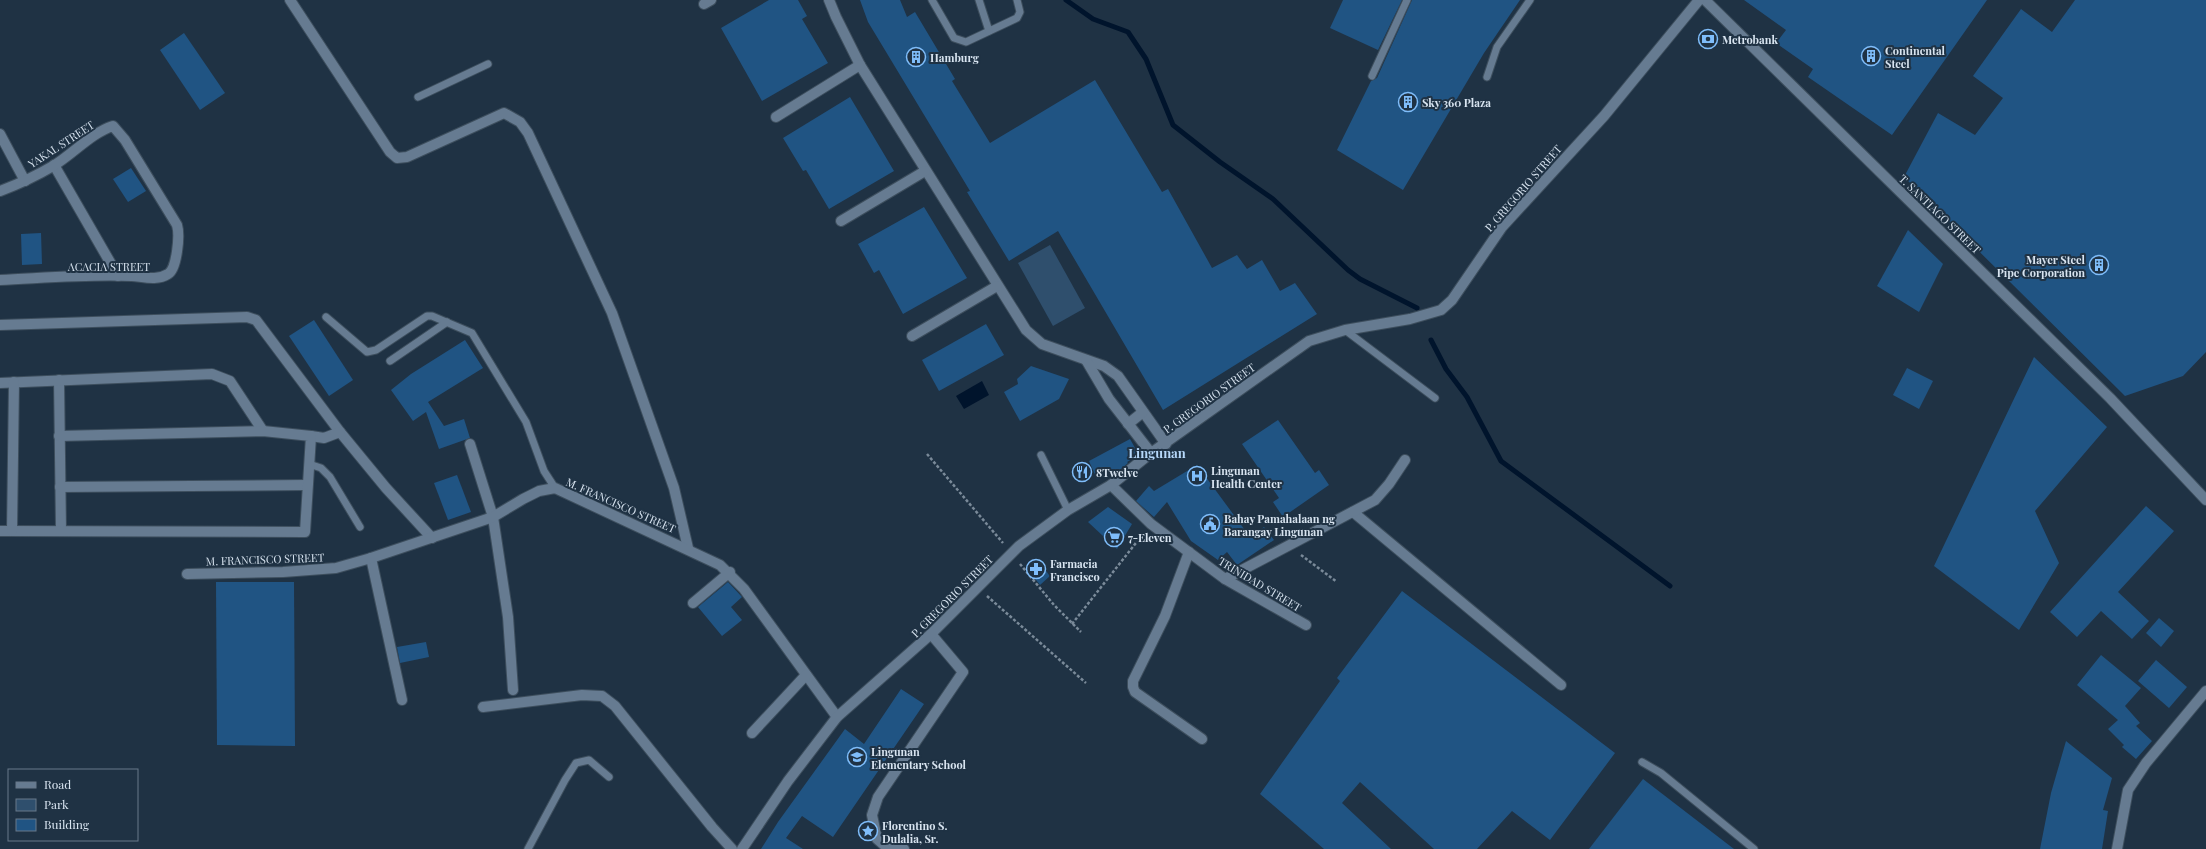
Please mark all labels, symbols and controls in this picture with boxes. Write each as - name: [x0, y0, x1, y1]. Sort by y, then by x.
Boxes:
- bank icon: Metrobank: [1697, 28, 1719, 50]
- place label: Metrobank: [1722, 32, 1778, 47]
- place label: Continental Steel: [1885, 43, 1946, 71]
- building icon: Continental Steel: [1860, 45, 1882, 67]
- building icon: Hamburg: [905, 46, 927, 68]
- place label: Hamburg: [930, 50, 980, 65]
- building icon: Sky 360 Plaza: [1397, 91, 1419, 113]
- place label: Sky 360 Plaza: [1422, 95, 1491, 110]
- street label: YAKAL STREET: [24, 117, 97, 172]
- street label: P. GREGORIO STREET: [1481, 141, 1565, 235]
- street label: T. SANTIAGO STREET: [1896, 171, 1984, 257]
- place label: Mayer Steel Pipe Corporation: [1997, 252, 2086, 280]
- building icon: Mayer Steel Pipe Corporation: [2088, 254, 2110, 276]
- street label: ACACIA STREET: [67, 259, 150, 274]
- street label: P. GREGORIO STREET: [1160, 359, 1258, 436]
- district label: Lingunan: [1128, 444, 1186, 461]
- restaurant icon: 8Twelve: [1071, 461, 1093, 483]
- place label: Lingunan Health Center: [1211, 463, 1283, 491]
- place label: 8Twelve: [1096, 465, 1138, 480]
- hospital icon: Lingunan Health Center: [1186, 465, 1208, 487]
- street label: M. FRANCISCO STREET: [564, 474, 678, 536]
- place label: Bahay Pamahalaan ng Barangay Lingunan: [1224, 511, 1336, 539]
- public building icon: Bahay Pamahalaan ng Barangay Lingunan: [1199, 513, 1221, 535]
- supermarket icon: 7-Eleven: [1103, 526, 1125, 548]
- place label: 7-Eleven: [1128, 530, 1172, 545]
- street label: M. FRANCISCO STREET: [205, 549, 325, 569]
- street label: P. GREGORIO STREET: [908, 552, 996, 640]
- street label: TRINIDAD STREET: [1216, 553, 1304, 615]
- place label: Farmacia Francisco: [1050, 556, 1100, 584]
- pharmacy icon: Farmacia Francisco: [1025, 558, 1047, 580]
- place label: Lingunan Elementary School: [871, 744, 967, 772]
- school or university icon: Lingunan Elementary School: [846, 746, 868, 768]
- legend: [8, 769, 138, 841]
- text: Road: [44, 776, 71, 792]
- text: Park: [44, 796, 69, 812]
- text: Building: [44, 816, 90, 832]
- place label: Florentino S. Dulalia, Sr.: [882, 818, 947, 846]
- place icon: Florentino S. Dulalia, Sr.: [857, 820, 879, 842]

